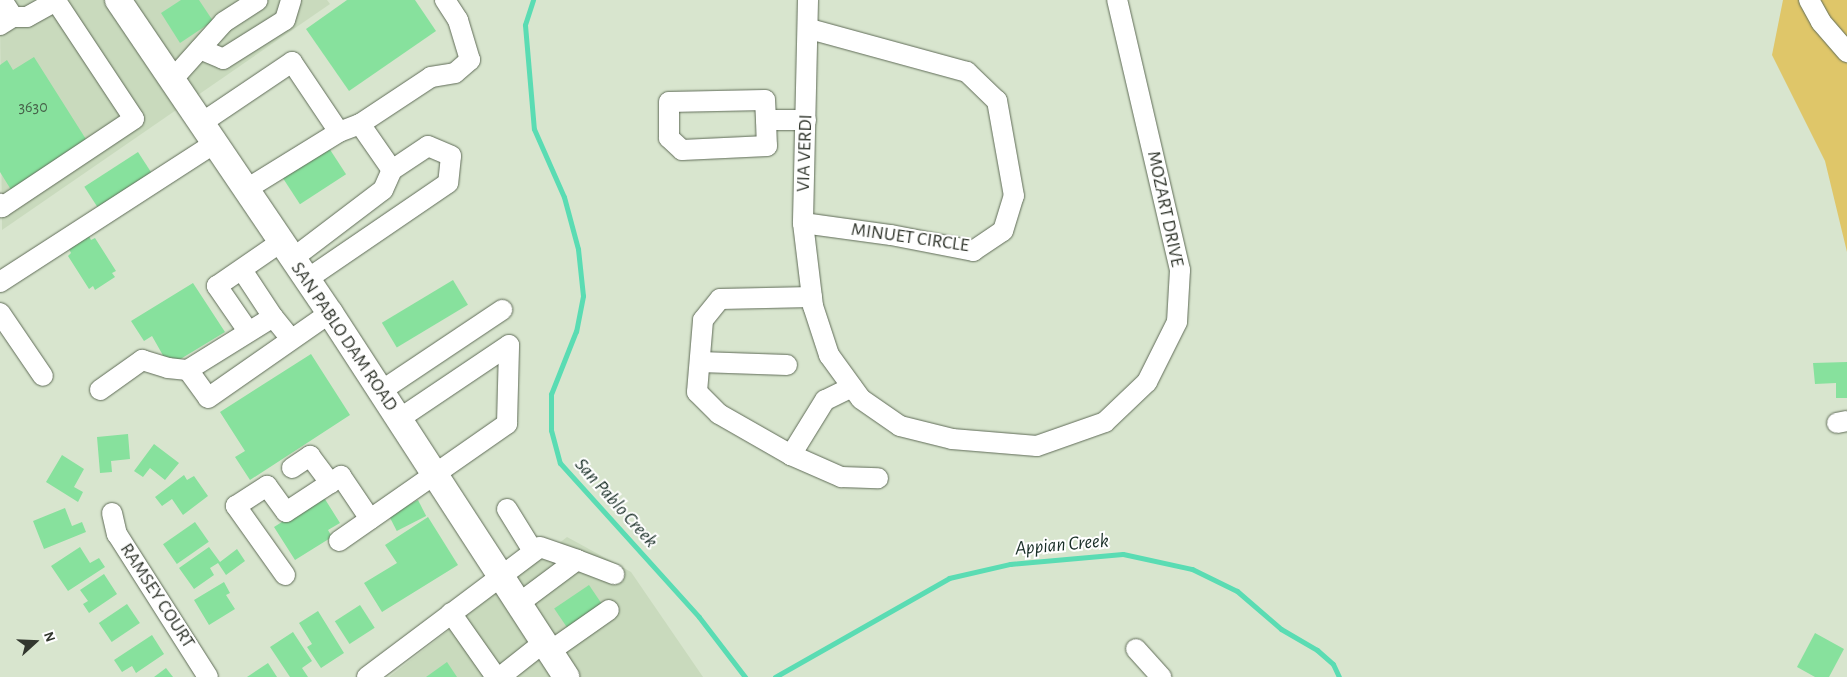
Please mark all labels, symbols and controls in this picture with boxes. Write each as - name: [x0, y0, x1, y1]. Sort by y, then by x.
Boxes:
- house number: 3630: [18, 97, 48, 117]
- street label: VIA VERDI: [792, 114, 818, 192]
- street label: MOZART DRIVE: [1142, 149, 1188, 269]
- street label: MINUET CIRCLE: [850, 218, 970, 258]
- street label: SAN PABLO DAM ROAD: [286, 258, 402, 416]
- water label: San Pablo Creek: [569, 453, 663, 553]
- water label: Appian Creek: [1014, 529, 1110, 561]
- street label: RAMSEY COURT: [115, 539, 199, 653]
- north arrow: [10, 617, 60, 667]
- text: N: [41, 630, 57, 644]

